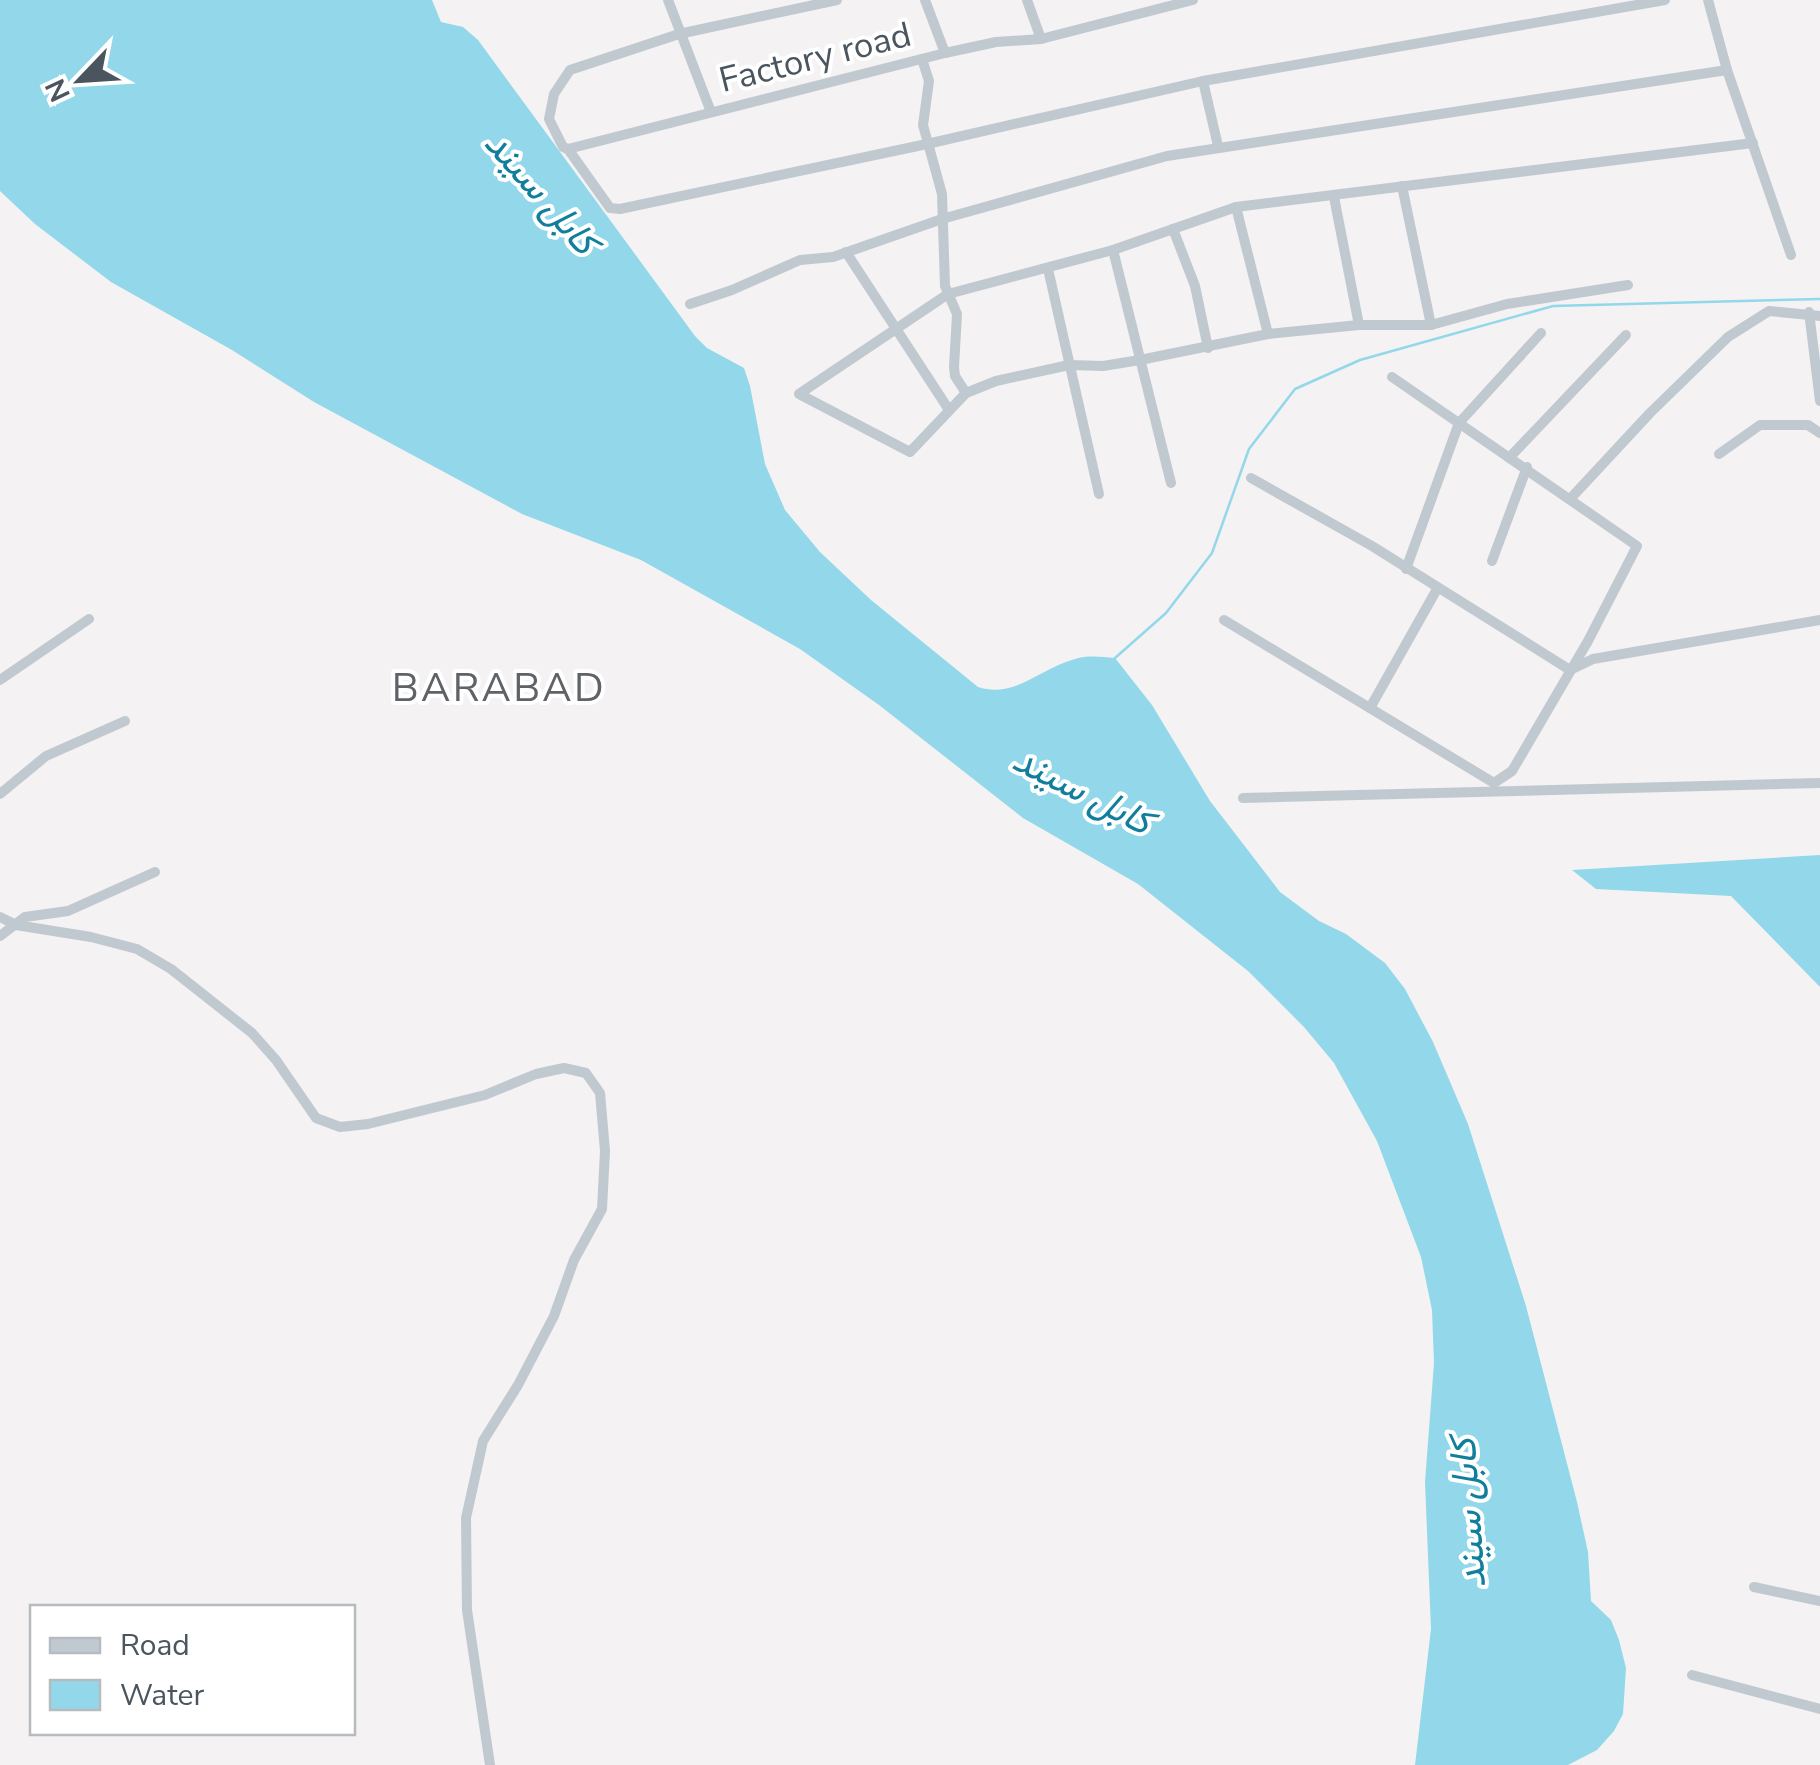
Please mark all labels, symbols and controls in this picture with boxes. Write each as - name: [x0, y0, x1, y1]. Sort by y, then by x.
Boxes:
- street label: Factory road: [714, 11, 916, 104]
- north arrow: [30, 30, 130, 130]
- text: N: [37, 73, 80, 108]
- water label: کابل سيند: [473, 119, 614, 270]
- district label: BARABAD: [392, 661, 606, 715]
- water label: کابل سيند: [1004, 734, 1167, 850]
- water label: کابل سيند: [1436, 1430, 1498, 1590]
- legend: [30, 1605, 355, 1735]
- text: Road: [120, 1625, 190, 1666]
- text: Water: [120, 1675, 205, 1716]

